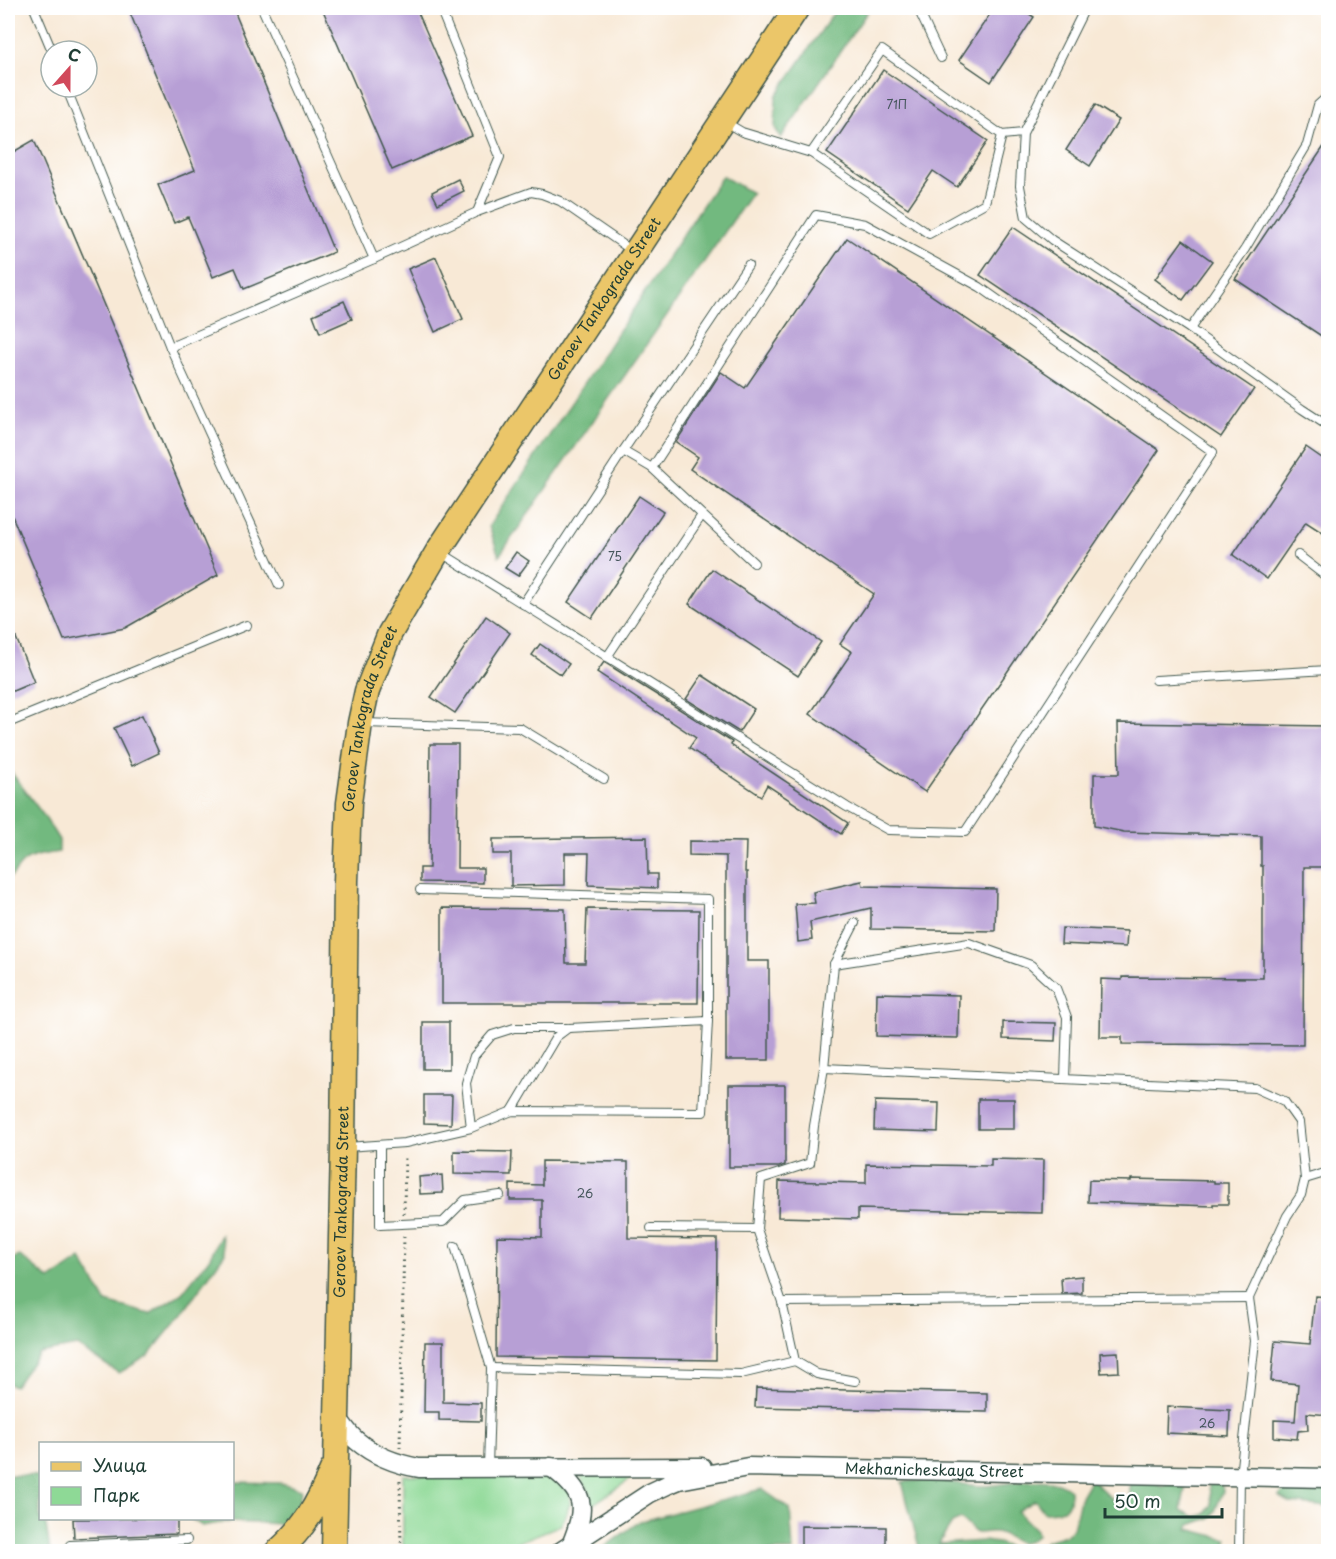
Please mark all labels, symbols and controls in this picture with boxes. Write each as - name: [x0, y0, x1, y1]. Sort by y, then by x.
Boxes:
- north arrow: [39, 39, 99, 99]
- text: С: [65, 41, 85, 67]
- house number: 71П: [887, 95, 907, 113]
- street label: Geroev Tankograda Street: [541, 212, 666, 385]
- house number: 75: [608, 547, 622, 565]
- street label: Geroev Tankograda Street: [336, 620, 402, 813]
- street label: Geroev Tankograda Street: [327, 1106, 353, 1298]
- house number: 26: [577, 1184, 593, 1202]
- house number: 26: [1199, 1414, 1215, 1432]
- legend: [39, 1442, 234, 1520]
- text: Улица: [93, 1451, 147, 1478]
- street label: Mekhanicheskaya Street: [845, 1456, 1024, 1482]
- text: Парк: [93, 1481, 140, 1508]
- scale bar: [1105, 1481, 1222, 1519]
- text: 50 m: [1114, 1487, 1161, 1514]

